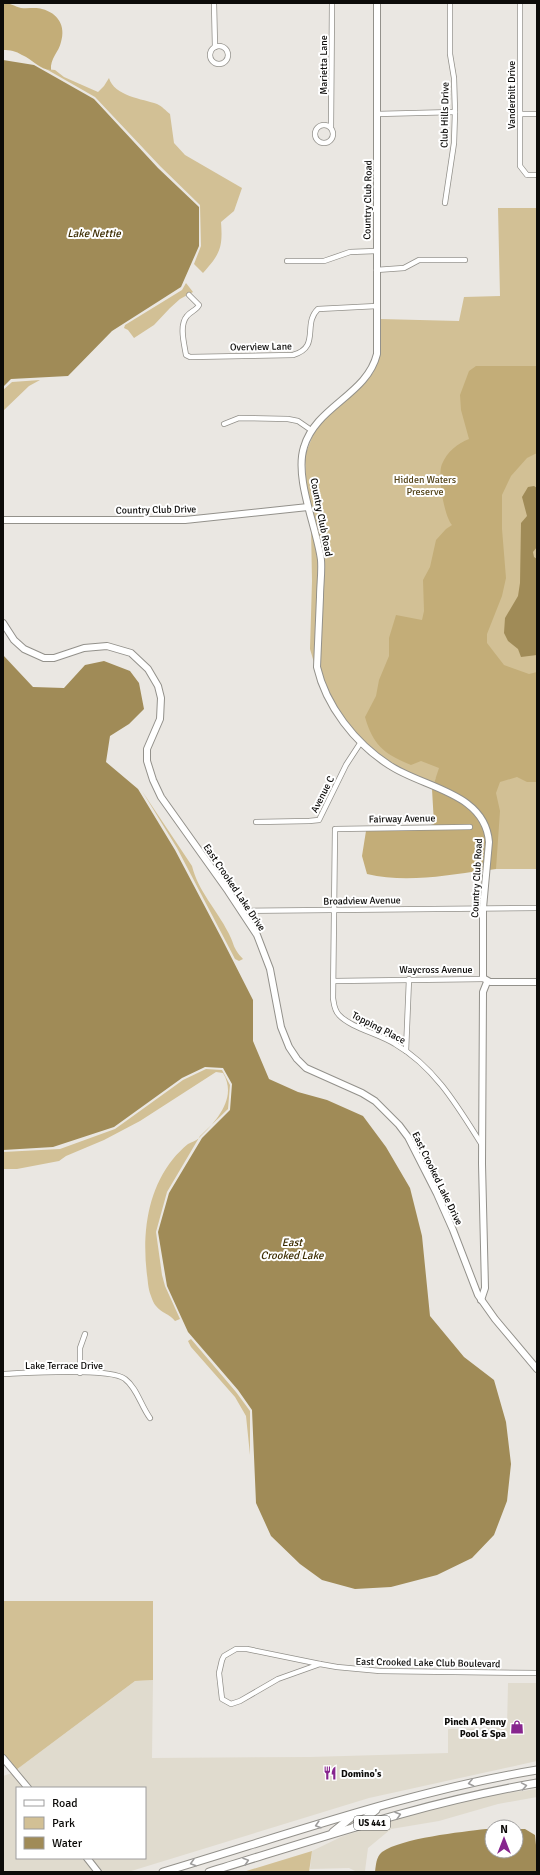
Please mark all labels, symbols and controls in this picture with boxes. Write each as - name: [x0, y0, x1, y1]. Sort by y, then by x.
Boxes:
- street label: Marietta Lane: [318, 35, 330, 95]
- street label: Vanderbilt Drive: [506, 61, 518, 129]
- street label: Club Hills Drive: [438, 82, 452, 148]
- street label: Country Club Road: [361, 160, 375, 240]
- water label: Lake Nettie: [67, 227, 121, 240]
- street label: Overview Lane: [230, 340, 292, 354]
- park label: Hidden Waters Preserve: [394, 474, 457, 498]
- street label: Country Club Road: [308, 477, 335, 557]
- street label: Country Club Drive: [116, 503, 196, 517]
- street label: Avenue C: [309, 774, 337, 815]
- street label: Fairway Avenue: [369, 812, 436, 826]
- street label: Country Club Road: [469, 838, 485, 918]
- street label: East Crooked Lake Drive: [201, 842, 268, 933]
- street label: Broadview Avenue: [323, 894, 401, 908]
- street label: Waycross Avenue: [399, 964, 473, 976]
- street label: Topping Place: [350, 1009, 407, 1047]
- street label: East Crooked Lake Drive: [409, 1130, 465, 1227]
- water label: East Crooked Lake: [260, 1236, 324, 1262]
- street label: Lake Terrace Drive: [25, 1360, 103, 1372]
- street label: East Crooked Lake Club Boulevard: [355, 1656, 501, 1670]
- place label: Pinch A Penny Pool & Spa: [444, 1716, 506, 1740]
- shop icon: Pinch A Penny Pool & Spa: [509, 1719, 525, 1735]
- restaurant icon: Domino's: [322, 1765, 338, 1781]
- place label: Domino's: [341, 1768, 382, 1780]
- one-way arrow: [468, 1778, 474, 1786]
- one-way arrow: [521, 1782, 527, 1790]
- legend: [16, 1787, 146, 1859]
- text: Road: [52, 1796, 78, 1811]
- one-way arrow: [394, 1811, 401, 1820]
- text: Park: [52, 1816, 75, 1831]
- road number: US 441: [354, 1816, 390, 1830]
- north arrow: [484, 1819, 524, 1859]
- one-way arrow: [315, 1820, 322, 1829]
- text: N: [500, 1823, 508, 1836]
- text: Water: [52, 1836, 83, 1851]
- one-way arrow: [243, 1857, 250, 1866]
- one-way arrow: [190, 1858, 197, 1867]

